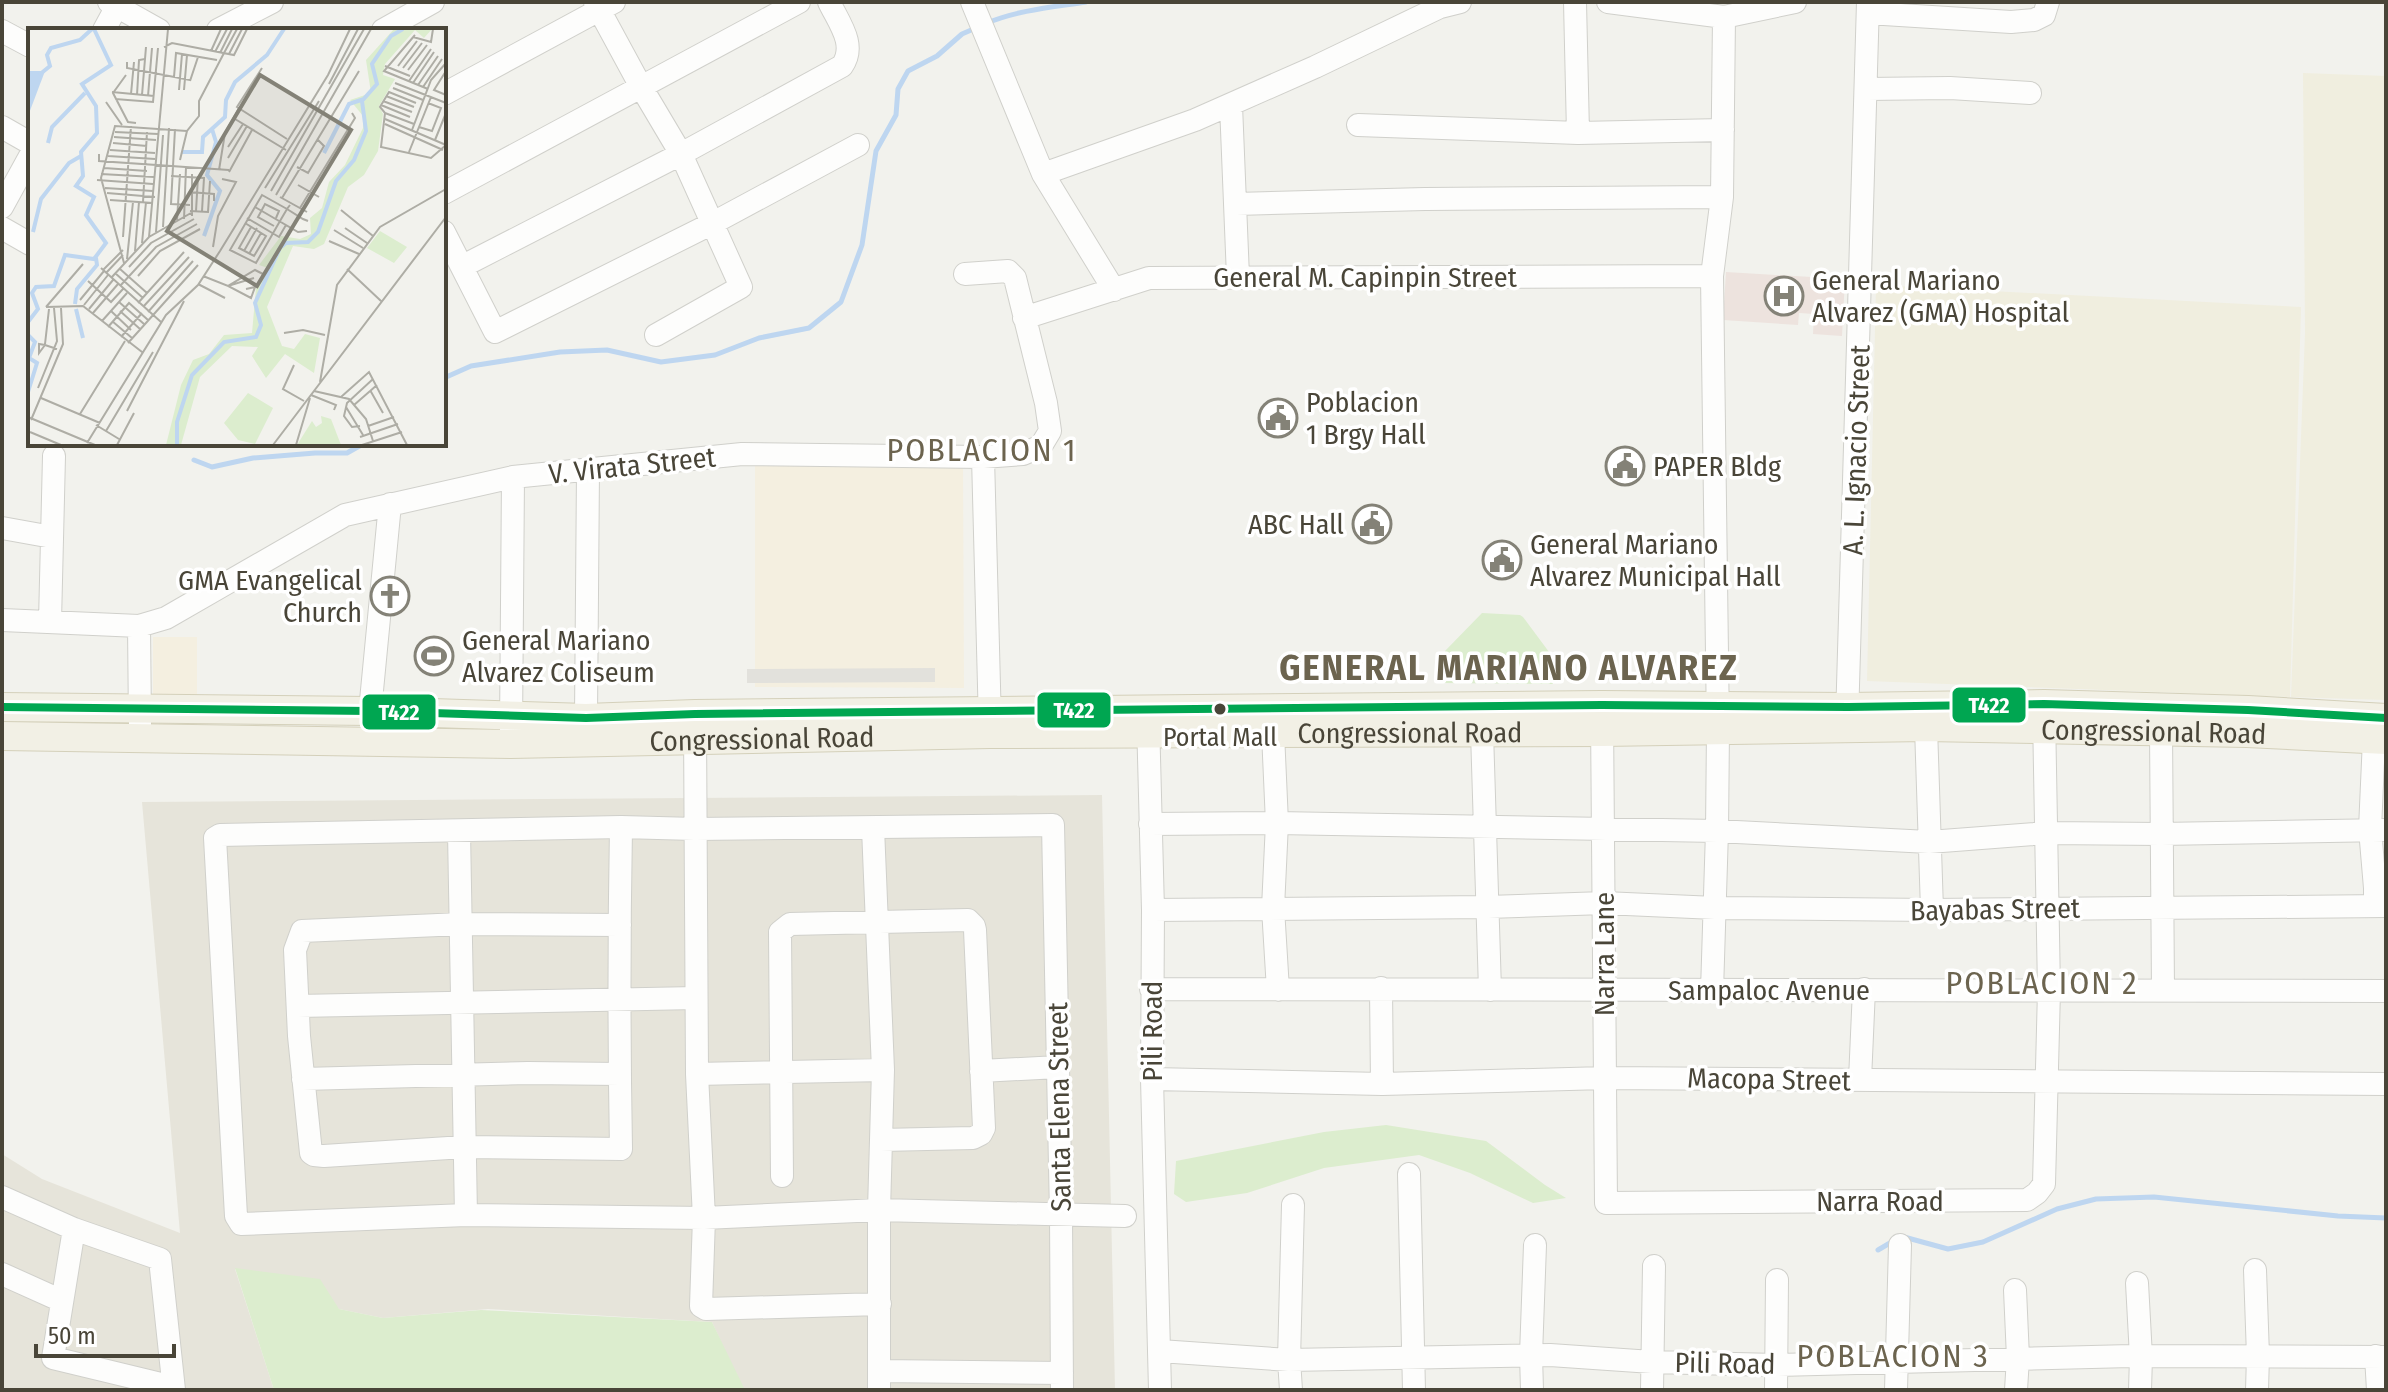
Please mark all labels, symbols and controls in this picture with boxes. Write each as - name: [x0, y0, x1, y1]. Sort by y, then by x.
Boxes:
- inset map: [28, 28, 446, 446]
- street label: General M. Capinpin Street: [1213, 261, 1518, 294]
- place label: General Mariano Alvarez (GMA) Hospital: [1812, 264, 2069, 329]
- hospital icon: General Mariano Alvarez (GMA) Hospital: [1763, 275, 1805, 317]
- street label: A. L. Ignacio Street: [1836, 343, 1877, 556]
- place label: Poblacion 1 Brgy Hall: [1306, 386, 1426, 451]
- public building icon: Poblacion 1 Brgy Hall: [1257, 397, 1299, 439]
- district label: POBLACION 1: [886, 431, 1078, 469]
- street label: V. Virata Street: [547, 440, 718, 491]
- public building icon: PAPER Bldg: [1604, 445, 1646, 487]
- place label: PAPER Bldg: [1653, 450, 1782, 483]
- public building icon: ABC Hall: [1351, 503, 1393, 545]
- place label: ABC Hall: [1248, 508, 1344, 541]
- place label: General Mariano Alvarez Municipal Hall: [1530, 528, 1781, 593]
- public building icon: General Mariano Alvarez Municipal Hall: [1481, 539, 1523, 581]
- place label: GMA Evangelical Church: [178, 564, 362, 629]
- church icon: GMA Evangelical Church: [369, 575, 411, 617]
- place label: General Mariano Alvarez Coliseum: [462, 624, 655, 689]
- sports icon: General Mariano Alvarez Coliseum: [413, 635, 455, 677]
- district label: GENERAL MARIANO ALVAREZ: [1279, 646, 1739, 690]
- line badge: T422: [1951, 686, 2027, 724]
- line badge: T422: [1036, 691, 1112, 729]
- text: T422: [1968, 692, 2010, 719]
- line badge: T422: [361, 693, 437, 731]
- text: T422: [1053, 697, 1095, 724]
- text: T422: [378, 699, 420, 726]
- marker: Portal Mall: [1212, 701, 1228, 717]
- street label: Congressional Road: [2041, 713, 2267, 751]
- street label: Congressional Road: [1297, 716, 1522, 750]
- street label: Congressional Road: [649, 720, 875, 758]
- place label: Portal Mall: [1163, 722, 1277, 753]
- street label: Narra Lane: [1588, 892, 1621, 1016]
- street label: Bayabas Street: [1910, 892, 2081, 927]
- district label: POBLACION 2: [1946, 964, 2138, 1002]
- street label: Sampaloc Avenue: [1668, 974, 1870, 1007]
- street label: Pili Road: [1136, 981, 1169, 1081]
- street label: Santa Elena Street: [1041, 1001, 1078, 1212]
- street label: Macopa Street: [1687, 1062, 1852, 1097]
- street label: Narra Road: [1816, 1185, 1944, 1218]
- scale bar: [36, 1308, 174, 1358]
- text: 50 m: [48, 1322, 96, 1350]
- district label: POBLACION 3: [1796, 1337, 1990, 1375]
- street label: Pili Road: [1674, 1346, 1776, 1381]

